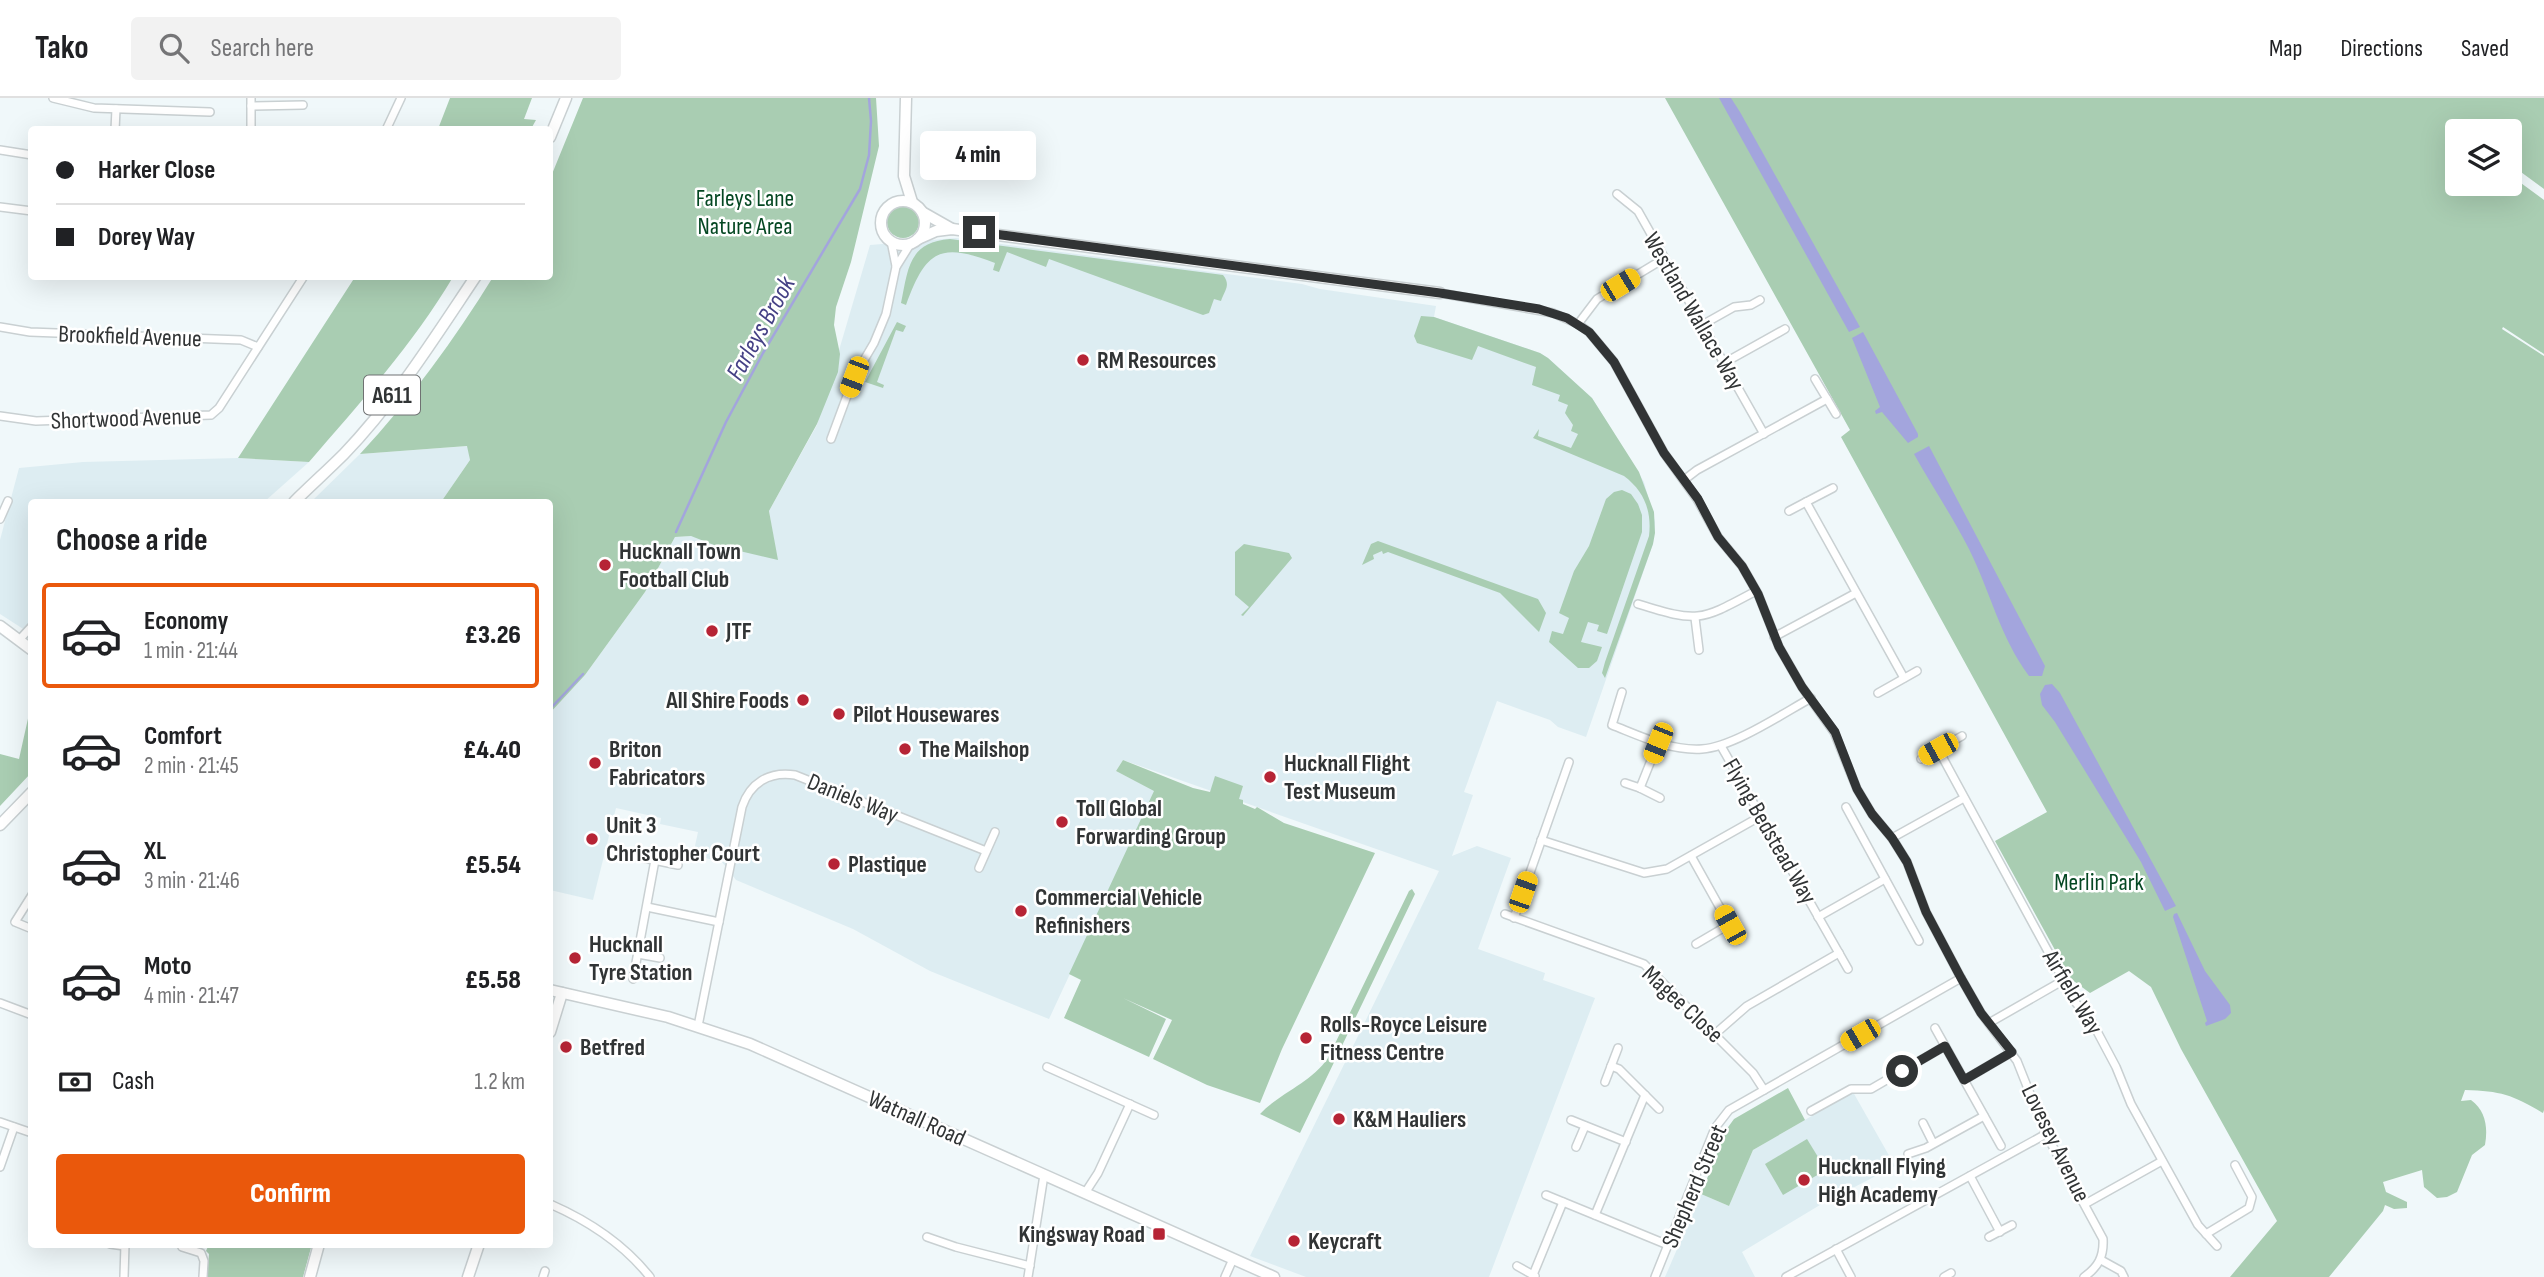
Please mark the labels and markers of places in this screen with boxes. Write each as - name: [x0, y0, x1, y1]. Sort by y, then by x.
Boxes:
- place label: RM Resources: [1097, 346, 1216, 375]
- marker: RM Resources: [1075, 352, 1091, 368]
- place label: Hucknall Town Football Club: [619, 537, 741, 594]
- marker: Hucknall Town Football Club: [597, 557, 613, 573]
- place label: JTF: [725, 617, 752, 646]
- marker: JTF: [704, 623, 720, 639]
- place label: All Shire Foods: [665, 686, 789, 715]
- marker: All Shire Foods: [795, 692, 811, 708]
- place label: Pilot Housewares: [853, 700, 999, 729]
- marker: Pilot Housewares: [831, 706, 847, 722]
- place label: Briton Fabricators: [609, 735, 705, 792]
- place label: The Mailshop: [919, 735, 1029, 764]
- marker: The Mailshop: [897, 741, 913, 757]
- place label: Hucknall Flight Test Museum: [1284, 749, 1410, 806]
- marker: Briton Fabricators: [587, 755, 603, 771]
- marker: Hucknall Flight Test Museum: [1262, 769, 1278, 785]
- place label: Toll Global Forwarding Group: [1076, 794, 1226, 851]
- place label: Unit 3 Christopher Court: [606, 811, 760, 868]
- marker: Toll Global Forwarding Group: [1054, 814, 1070, 830]
- marker: Unit 3 Christopher Court: [584, 831, 600, 847]
- place label: Plastique: [848, 850, 927, 879]
- marker: Plastique: [826, 856, 842, 872]
- place label: Commercial Vehicle Refinishers: [1035, 883, 1202, 940]
- marker: Commercial Vehicle Refinishers: [1013, 903, 1029, 919]
- place label: Hucknall Tyre Station: [589, 930, 692, 987]
- marker: Hucknall Tyre Station: [567, 950, 583, 966]
- place label: Rolls-Royce Leisure Fitness Centre: [1320, 1010, 1487, 1067]
- marker: Rolls-Royce Leisure Fitness Centre: [1298, 1030, 1314, 1046]
- place label: Betfred: [580, 1033, 645, 1062]
- marker: Betfred: [558, 1039, 574, 1055]
- place label: K&M Hauliers: [1353, 1105, 1466, 1134]
- marker: K&M Hauliers: [1331, 1111, 1347, 1127]
- place label: Hucknall Flying High Academy: [1818, 1152, 1946, 1209]
- marker: Hucknall Flying High Academy: [1796, 1172, 1812, 1188]
- place label: Kingsway Road: [1019, 1220, 1145, 1249]
- marker: Kingsway Road: [1151, 1226, 1167, 1242]
- place label: Keycraft: [1308, 1227, 1382, 1256]
- marker: Keycraft: [1286, 1233, 1302, 1249]

